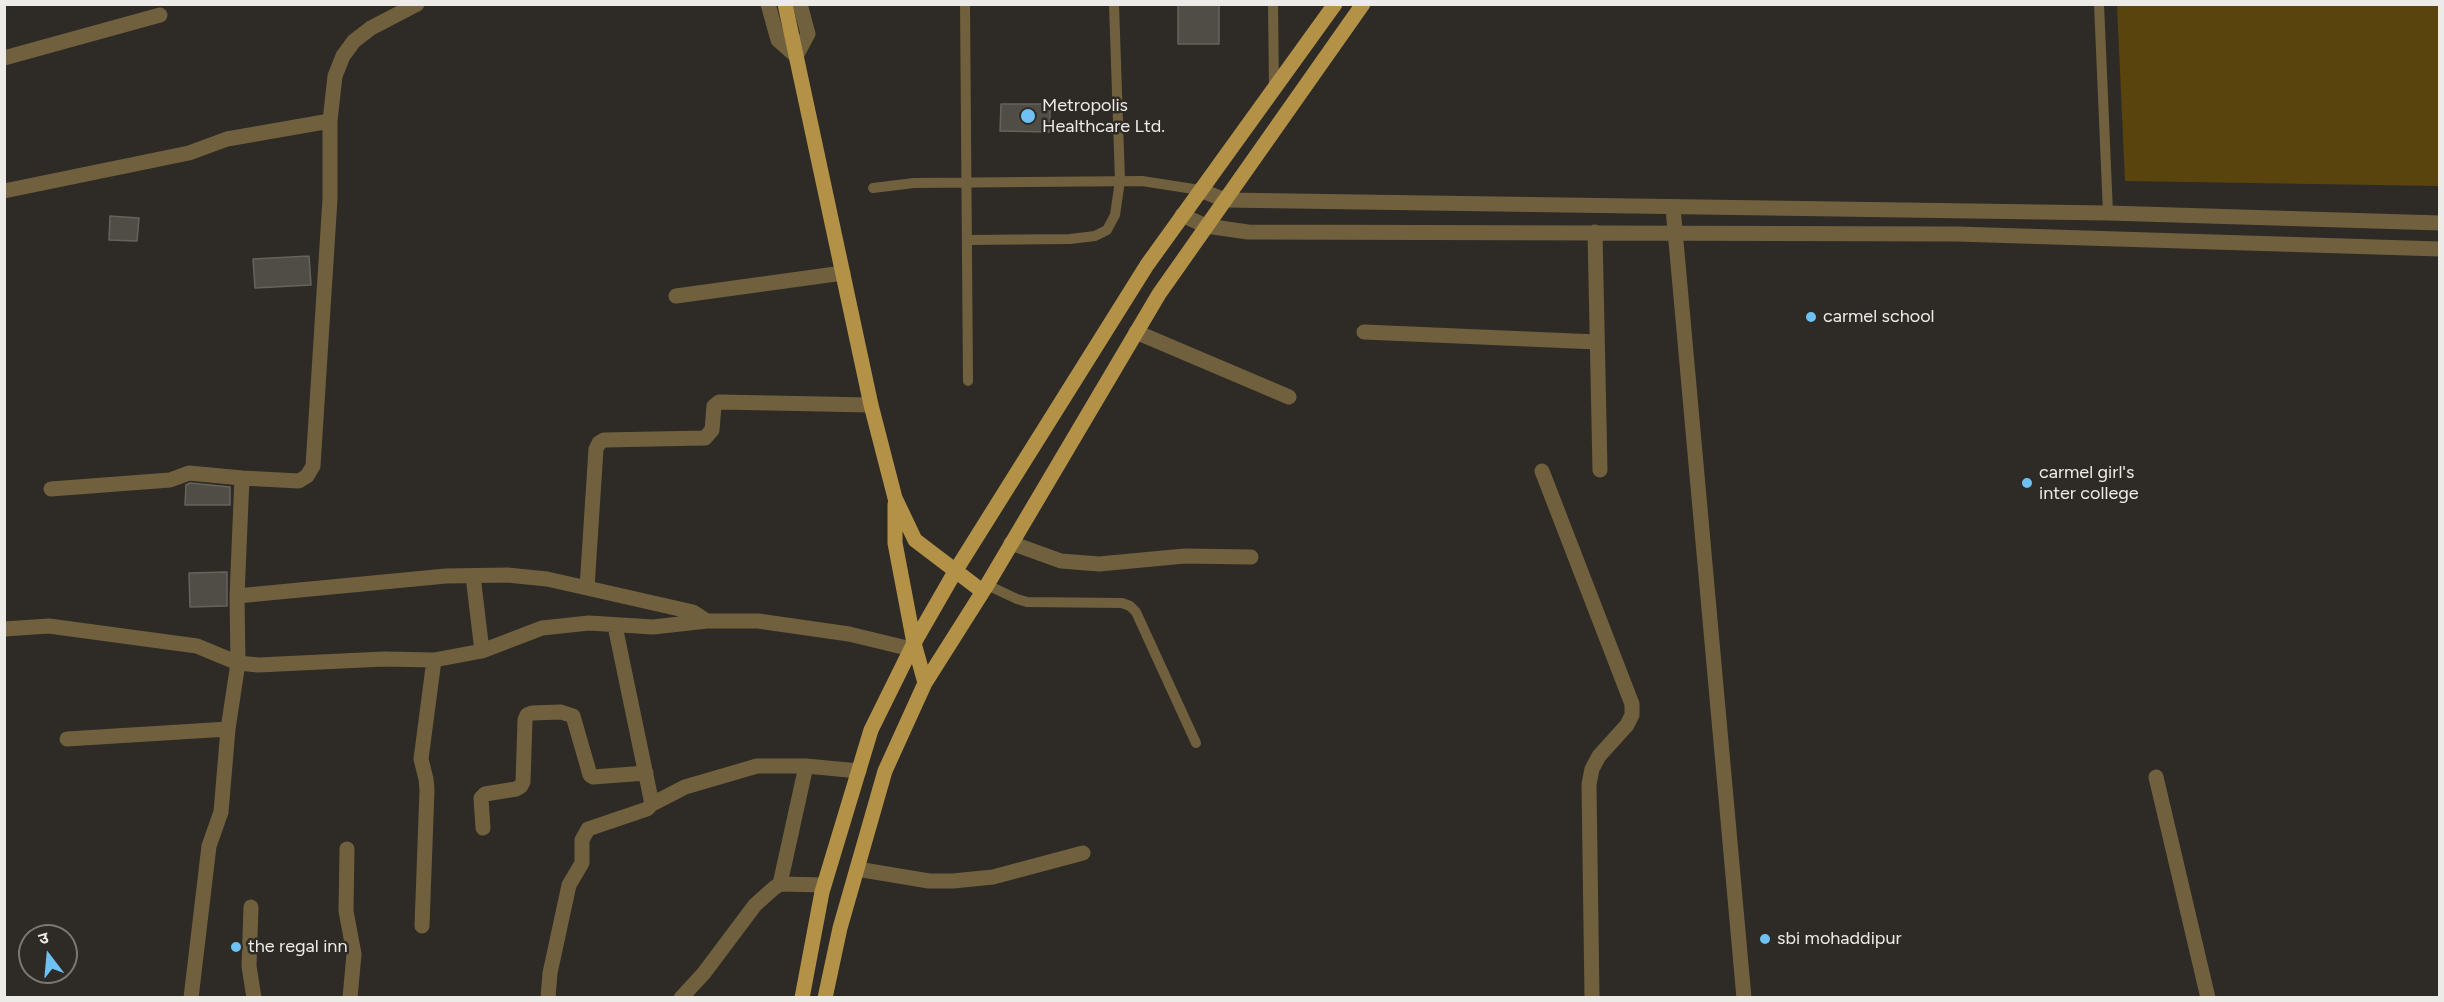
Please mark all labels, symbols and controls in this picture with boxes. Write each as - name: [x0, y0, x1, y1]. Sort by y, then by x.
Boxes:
- place label: Metropolis Healthcare Ltd.: [1042, 95, 1165, 138]
- marker: Metropolis Healthcare Ltd.: [1019, 107, 1037, 125]
- place label: carmel school: [1823, 306, 1935, 328]
- marker: carmel school: [1804, 310, 1818, 324]
- place label: carmel girl's inter college: [2039, 462, 2139, 504]
- marker: carmel girl's inter college: [2020, 476, 2034, 490]
- north arrow: [18, 924, 78, 984]
- text: उ: [36, 928, 51, 949]
- place label: sbi mohaddipur: [1777, 928, 1902, 950]
- marker: sbi mohaddipur: [1758, 932, 1772, 946]
- place label: the regal inn: [248, 936, 347, 958]
- marker: the regal inn: [229, 940, 243, 954]

